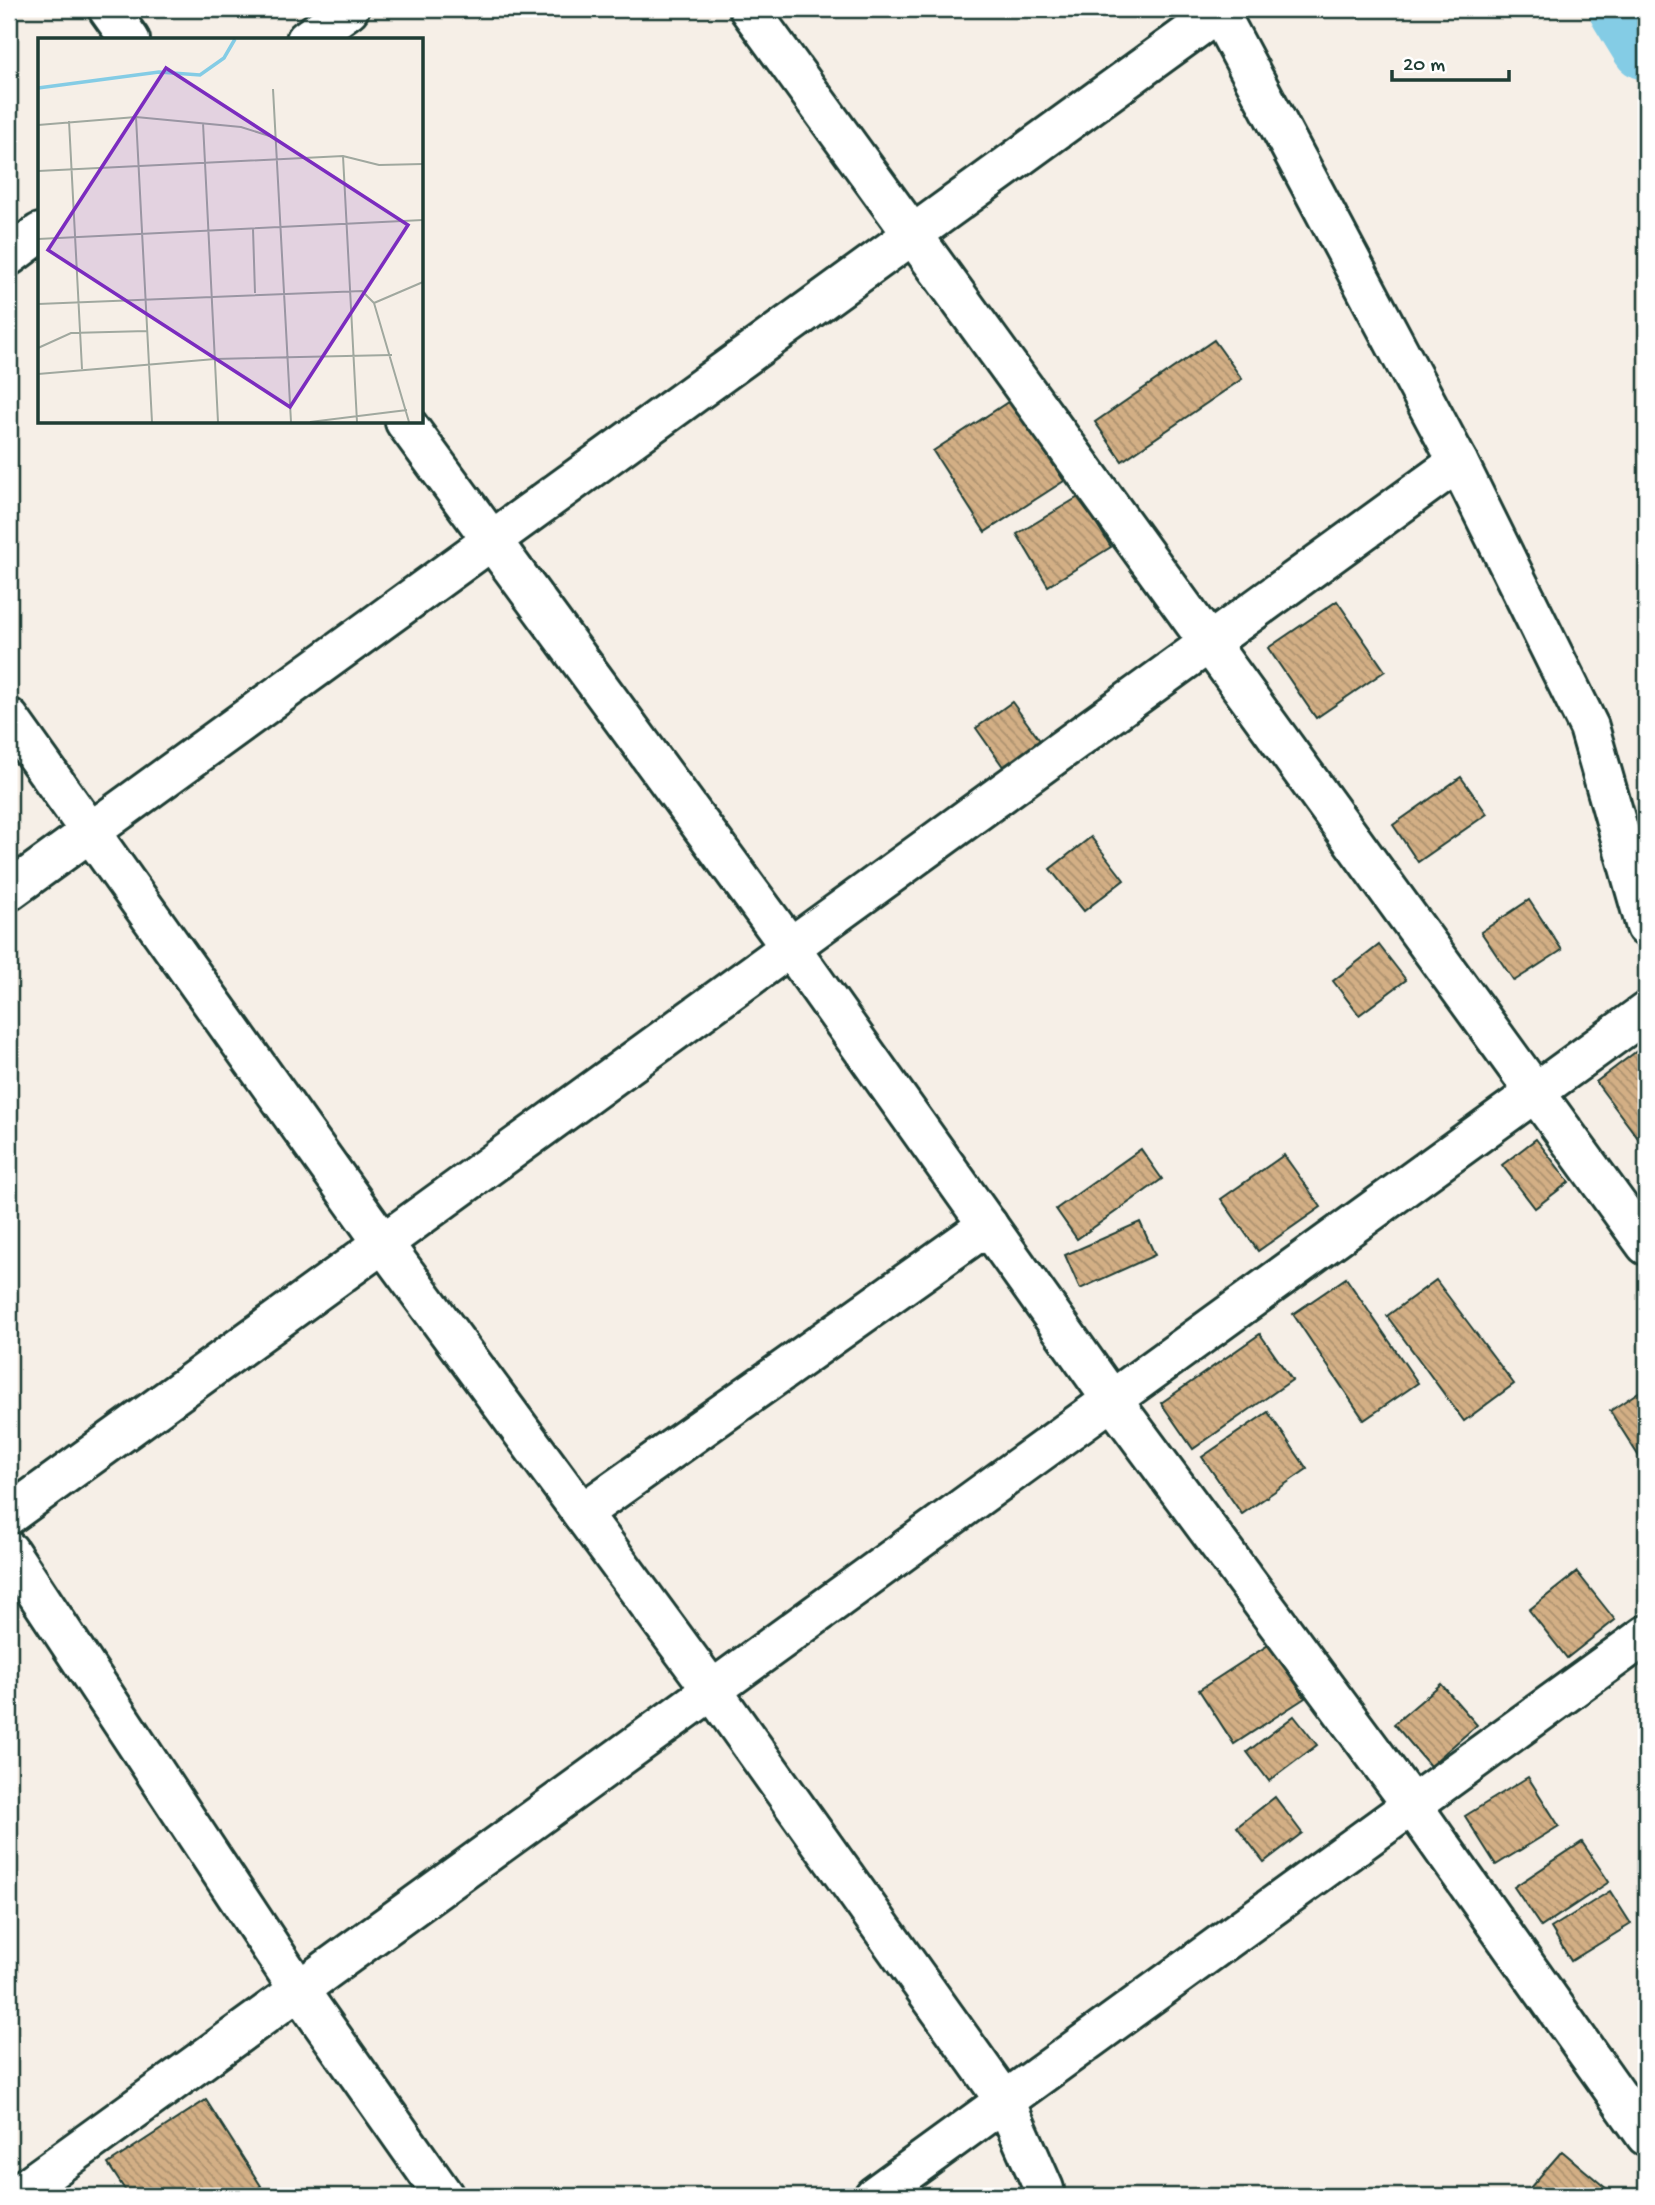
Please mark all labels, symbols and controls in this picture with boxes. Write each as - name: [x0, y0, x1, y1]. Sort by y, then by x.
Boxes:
- inset map: [38, 38, 424, 424]
- scale bar: [1392, 38, 1510, 82]
- text: 20 m: [1403, 54, 1445, 79]

